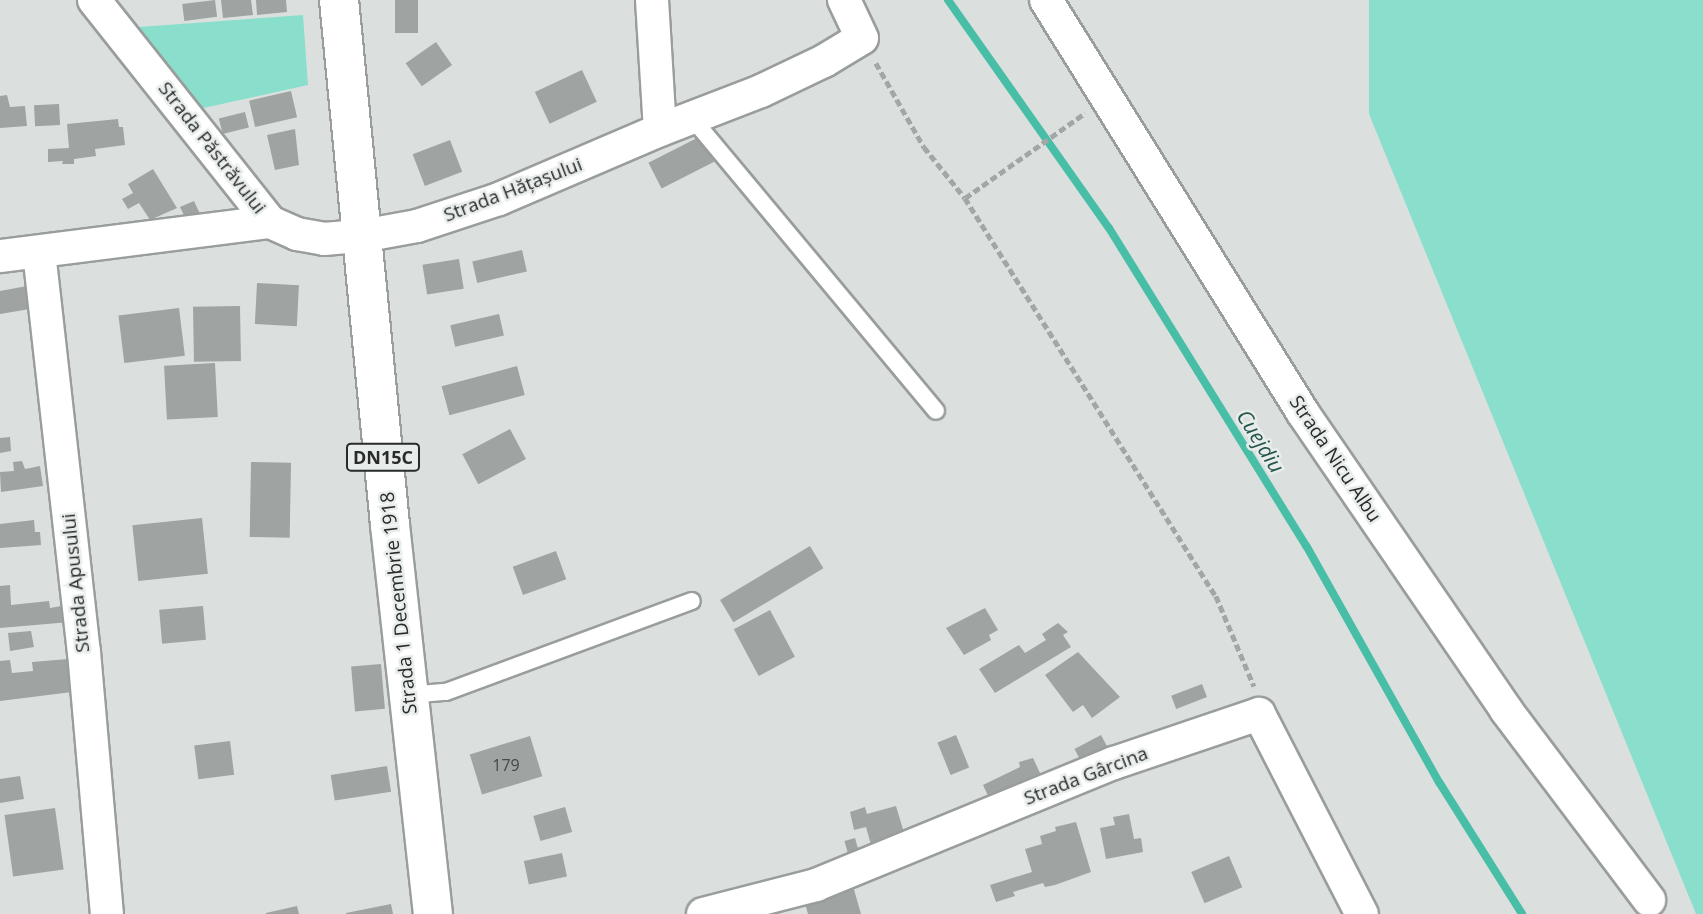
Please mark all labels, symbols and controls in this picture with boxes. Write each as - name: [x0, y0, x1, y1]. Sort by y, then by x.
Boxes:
- street label: Strada Păstrăvului: [153, 77, 271, 219]
- street label: Strada Hățașului: [441, 153, 585, 227]
- street label: Strada Nicu Albu: [1284, 391, 1386, 527]
- water label: Cuejdiu: [1232, 405, 1290, 477]
- road number: DN15C: [344, 443, 422, 472]
- street label: Strada 1 Decembrie 1918: [376, 491, 422, 715]
- street label: Strada Apusului: [57, 512, 95, 654]
- street label: Strada Gârcina: [1021, 742, 1151, 810]
- house number: 179: [492, 755, 520, 775]

